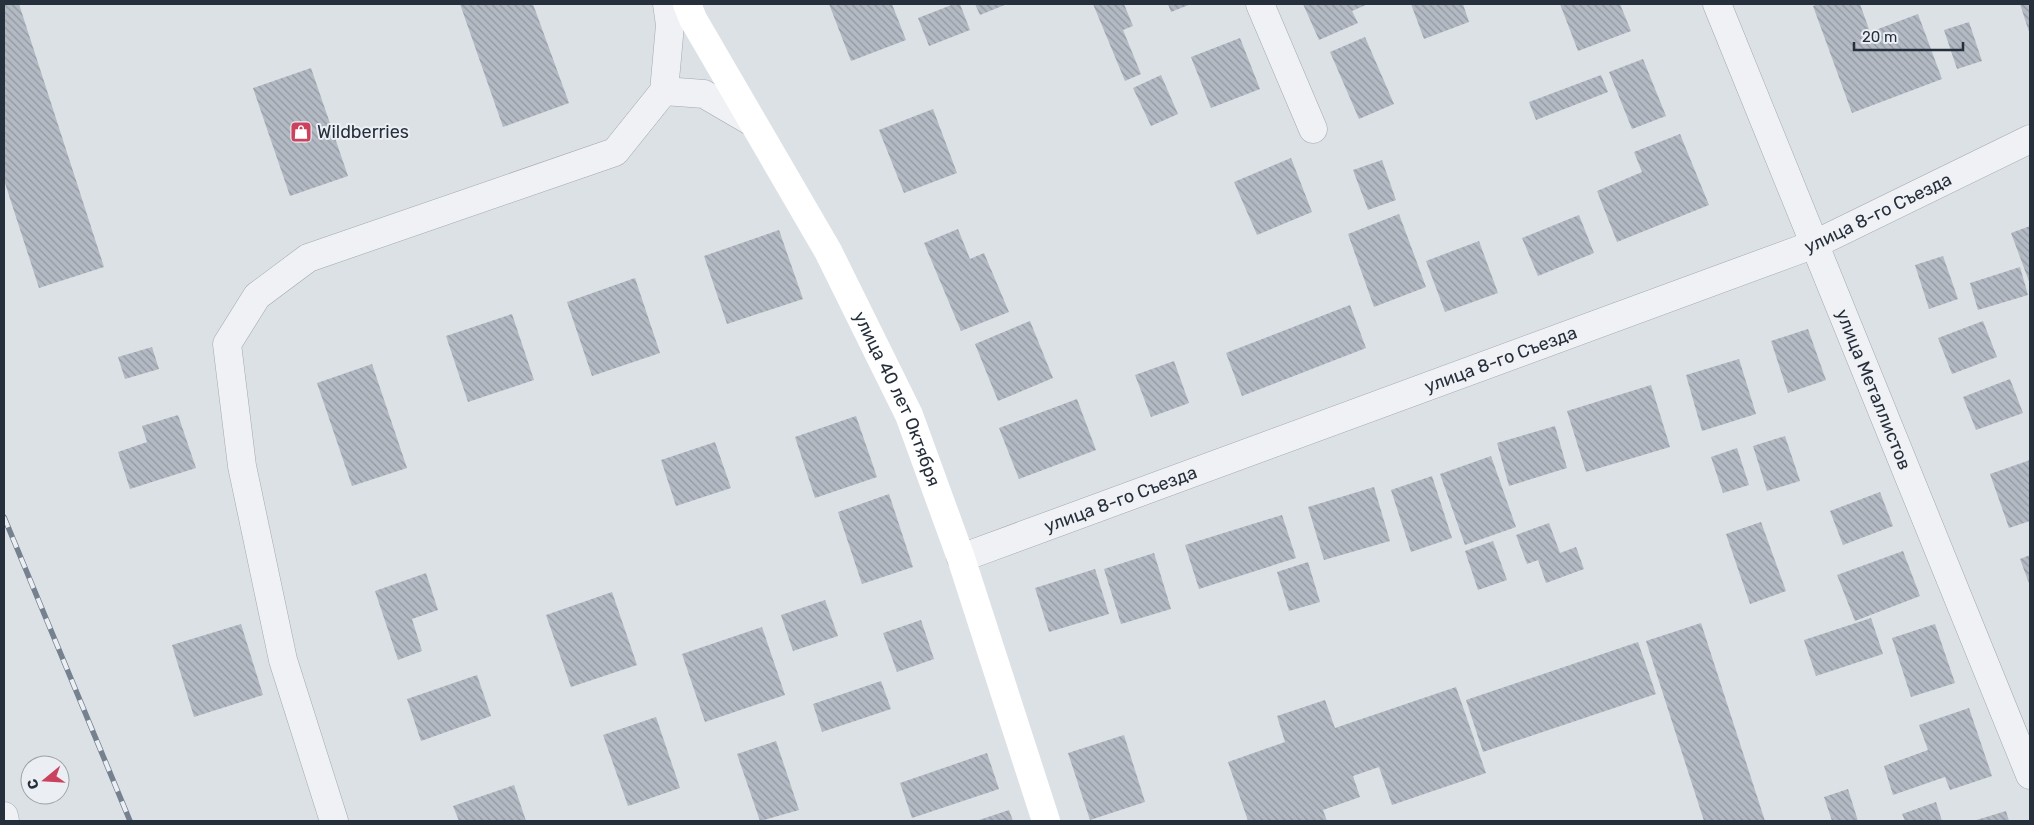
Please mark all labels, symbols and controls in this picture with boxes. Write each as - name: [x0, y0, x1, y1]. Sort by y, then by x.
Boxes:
- scale bar: [1854, 20, 1963, 52]
- text: 20 m: [1862, 28, 1897, 46]
- shop icon: Wildberries: [289, 120, 313, 144]
- place label: Wildberries: [317, 121, 409, 143]
- street label: улица 8-го Съезда: [1801, 168, 1955, 258]
- street label: улица Металлистов: [1831, 306, 1916, 473]
- street label: улица 40 лет Октября: [849, 308, 945, 489]
- street label: улица 8-го Съезда: [1421, 321, 1580, 398]
- street label: улица 8-го Съезда: [1041, 461, 1200, 537]
- north arrow: [20, 755, 70, 805]
- text: С: [23, 776, 43, 791]

